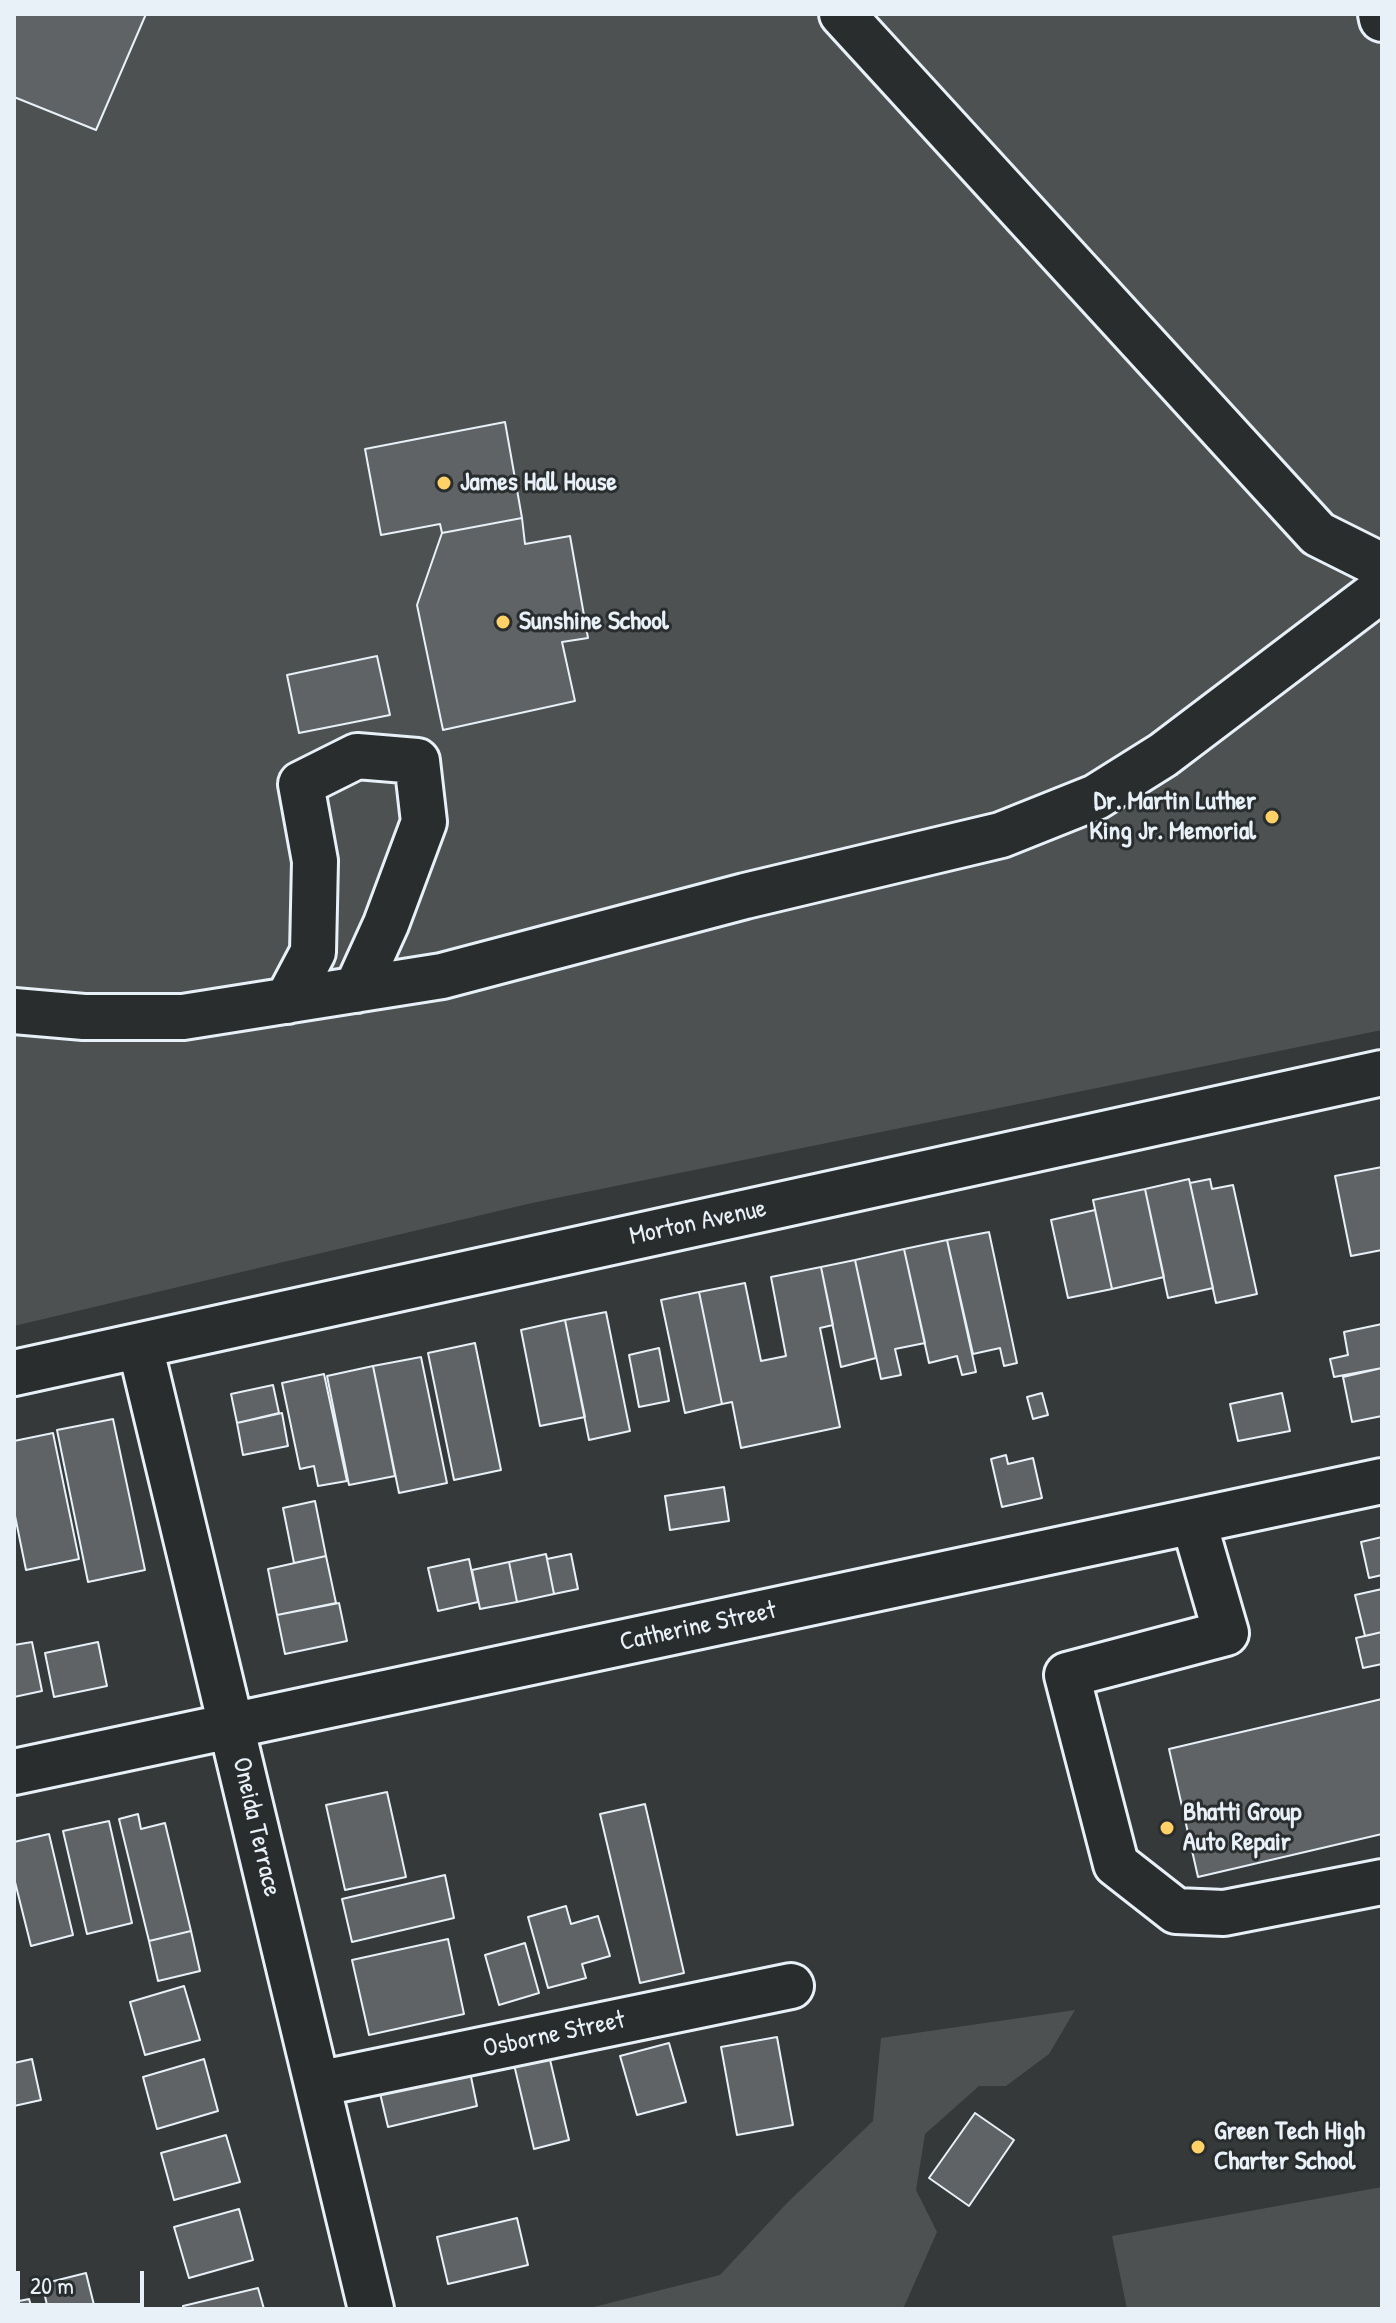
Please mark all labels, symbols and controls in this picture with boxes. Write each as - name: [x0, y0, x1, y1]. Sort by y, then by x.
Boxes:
- place label: James Hall House: [460, 467, 617, 499]
- marker: James Hall House: [435, 474, 453, 492]
- place label: Sunshine School: [519, 606, 669, 638]
- marker: Sunshine School: [494, 613, 512, 631]
- place label: Dr. Martin Luther King Jr. Memorial: [1089, 786, 1256, 848]
- marker: Dr. Martin Luther King Jr. Memorial: [1263, 808, 1281, 826]
- street label: Morton Avenue: [627, 1193, 769, 1253]
- street label: Catherine Street: [617, 1595, 779, 1659]
- street label: Oneida Terrace: [225, 1754, 287, 1900]
- place label: Bhatti Group Auto Repair: [1183, 1797, 1301, 1858]
- marker: Bhatti Group Auto Repair: [1158, 1819, 1176, 1837]
- street label: Osborne Street: [480, 2005, 628, 2065]
- place label: Green Tech High Charter School: [1214, 2116, 1365, 2178]
- marker: Green Tech High Charter School: [1189, 2138, 1207, 2156]
- scale bar: [20, 2255, 148, 2305]
- text: 20 m: [30, 2269, 74, 2301]

